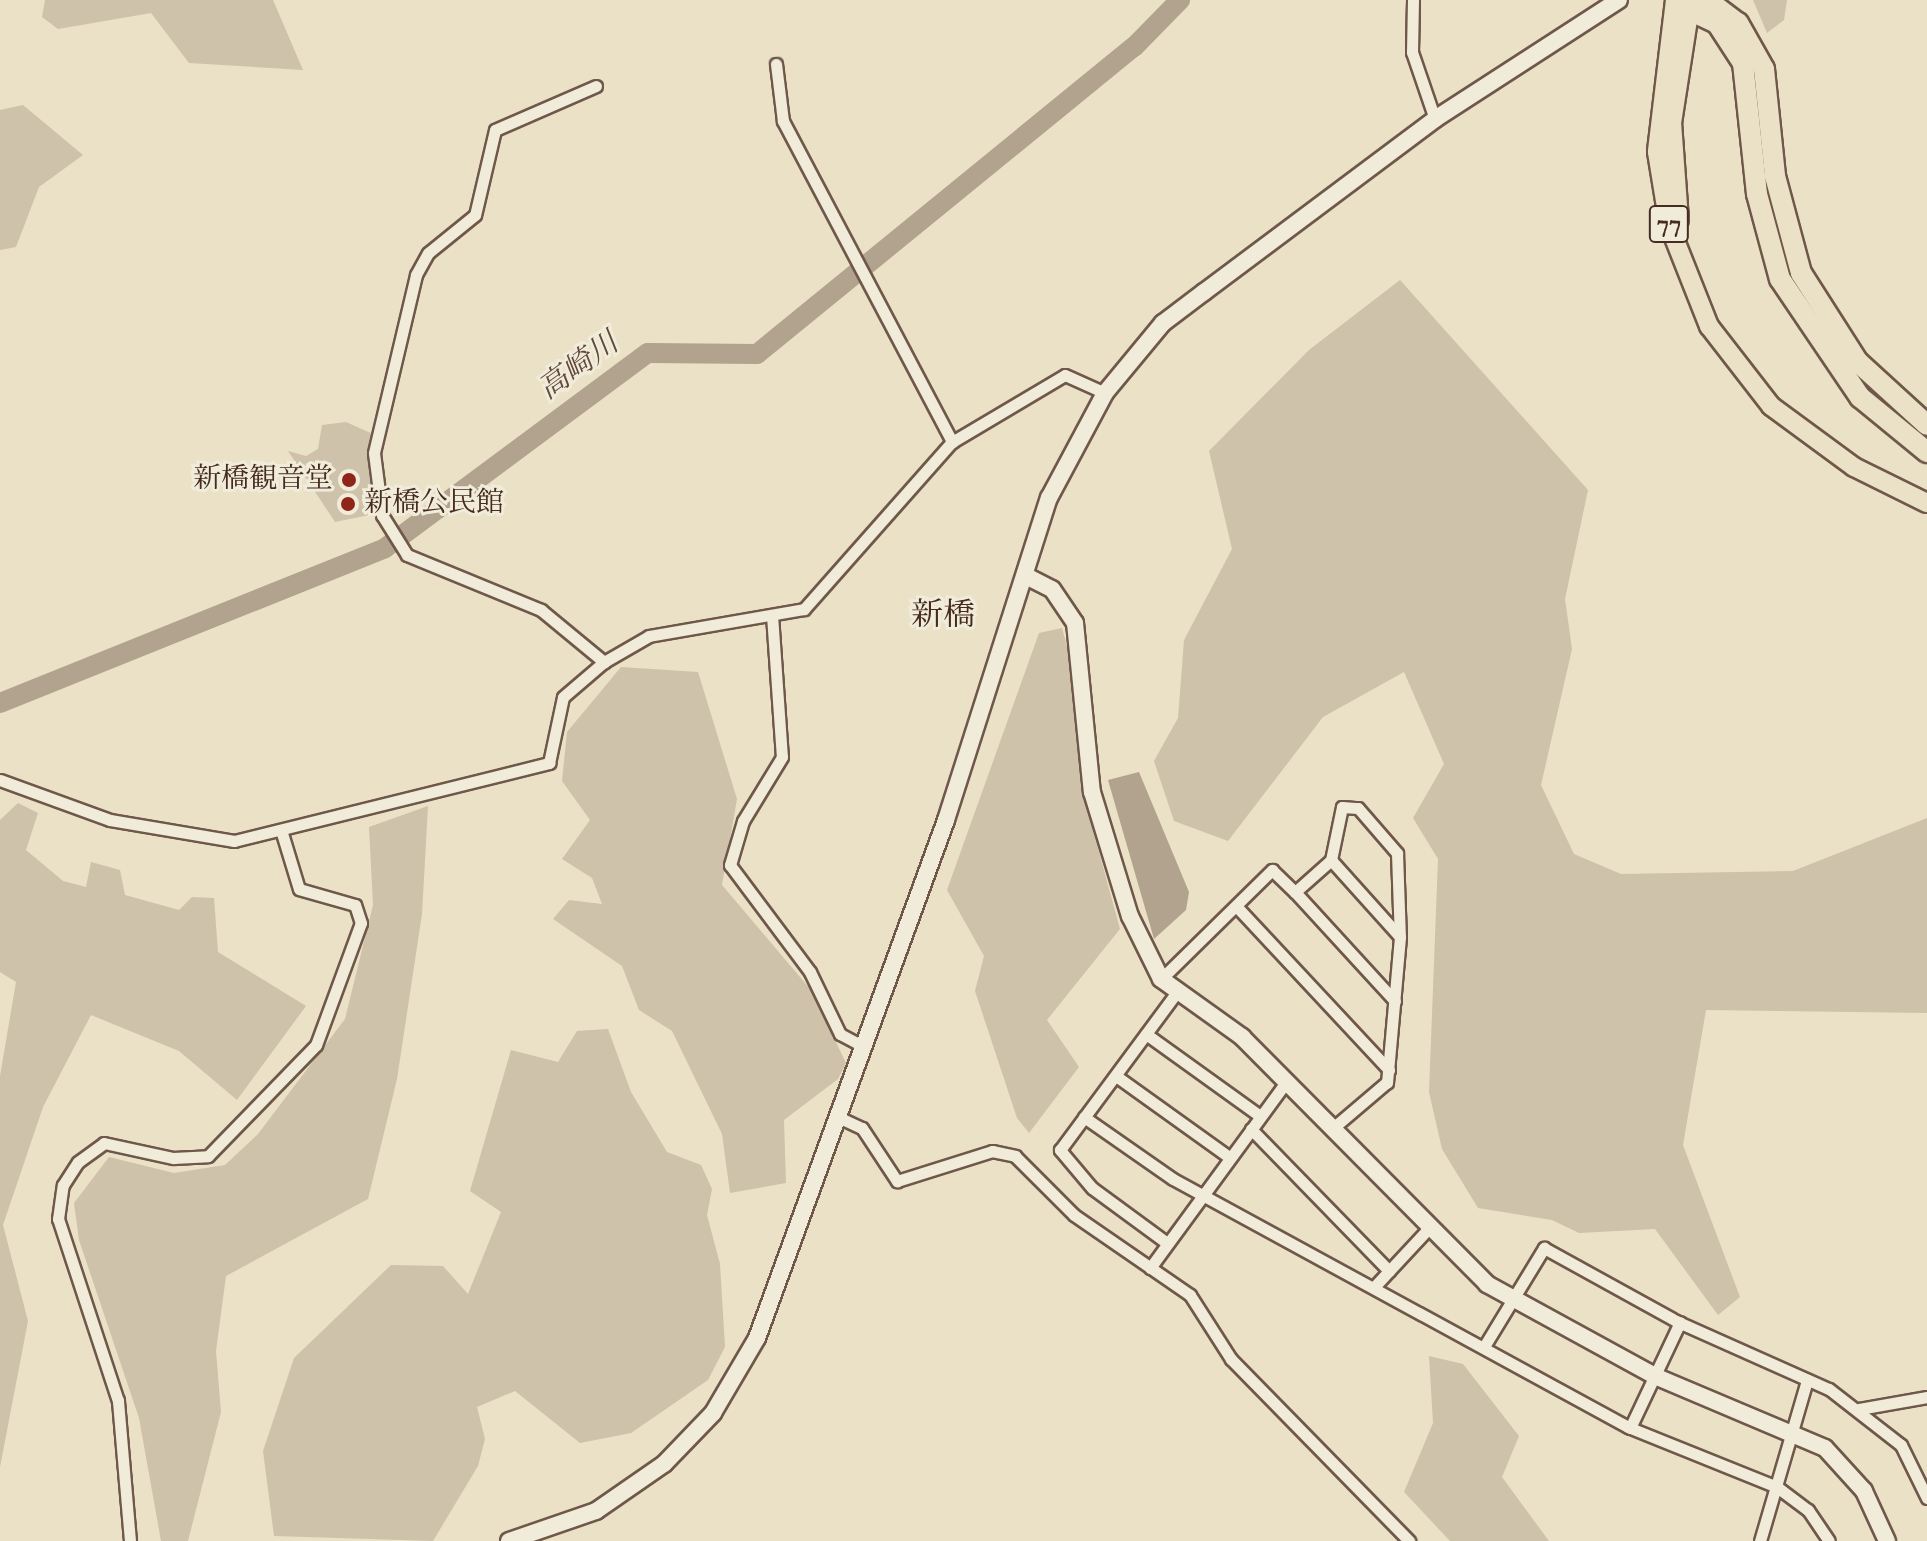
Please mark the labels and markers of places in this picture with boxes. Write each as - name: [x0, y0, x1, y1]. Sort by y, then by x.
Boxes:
- place label: 新橋観音堂: [193, 463, 333, 497]
- marker: 新橋観音堂: [340, 471, 358, 489]
- place label: 新橋公民館: [364, 487, 504, 521]
- marker: 新橋公民館: [339, 495, 357, 513]

